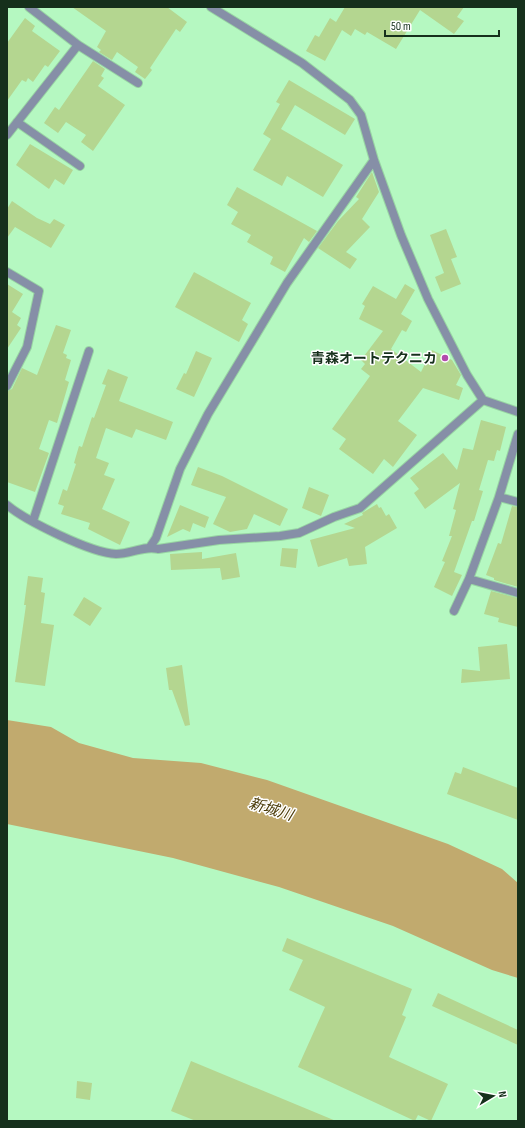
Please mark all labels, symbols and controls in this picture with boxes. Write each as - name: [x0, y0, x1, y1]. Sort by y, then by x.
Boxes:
- scale bar: [385, 12, 499, 38]
- text: 50 m: [391, 19, 411, 34]
- place label: 青森オートテクニカ: [311, 350, 437, 367]
- marker: 青森オートテクニカ: [440, 353, 450, 363]
- water label: 新城川: [247, 794, 297, 826]
- north arrow: [473, 1076, 513, 1116]
- text: N: [495, 1090, 509, 1098]

